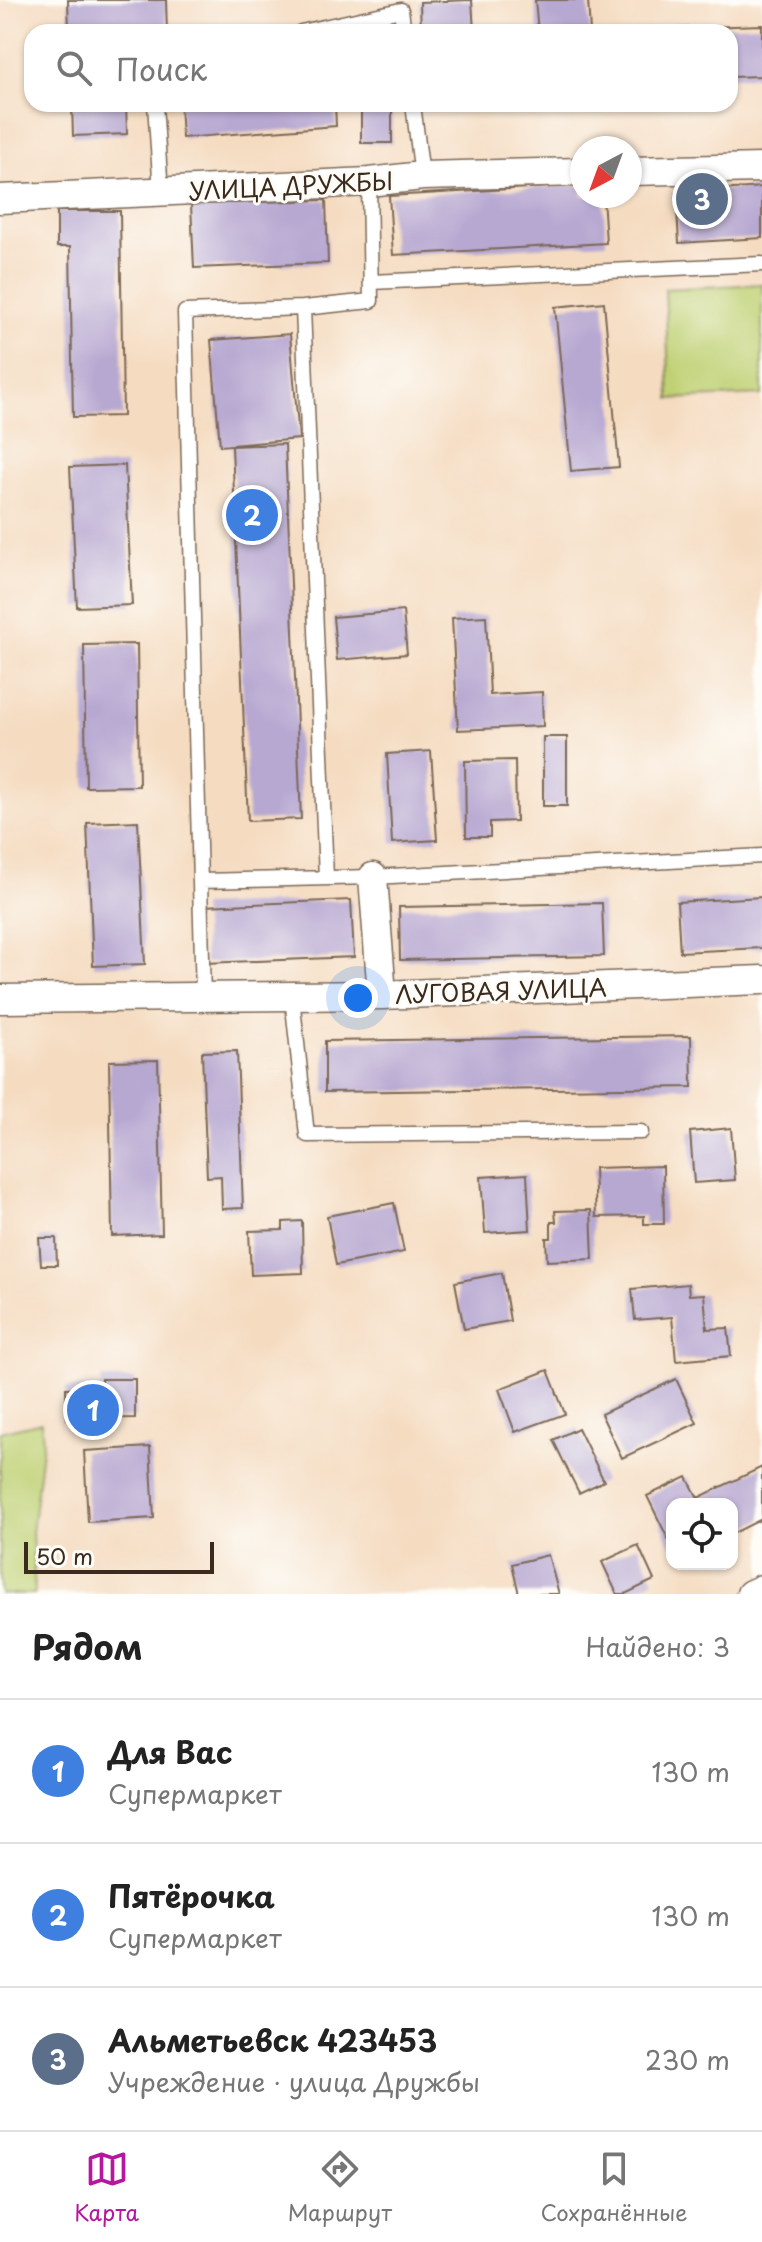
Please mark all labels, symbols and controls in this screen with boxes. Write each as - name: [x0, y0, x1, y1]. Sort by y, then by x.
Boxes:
- search box: [24, 24, 738, 112]
- icon: search: [52, 46, 96, 90]
- text: Поиск: [116, 46, 207, 91]
- north arrow: [570, 136, 642, 208]
- street label: УЛИЦА ДРУЖБЫ: [188, 162, 394, 208]
- pin: 3: [676, 169, 728, 229]
- pin: 2: [226, 485, 278, 545]
- street label: ЛУГОВАЯ УЛИЦА: [394, 968, 608, 1012]
- your location: [338, 978, 378, 1018]
- pin: 1: [67, 1380, 119, 1440]
- map controls: [666, 1498, 738, 1570]
- button: locate: [666, 1498, 738, 1570]
- scale bar: [24, 1538, 214, 1574]
- text: 50 m: [36, 1539, 93, 1572]
- text: Рядом: [32, 1620, 143, 1672]
- text: Найдено: 3: [586, 1627, 730, 1666]
- text: Для Вас: [108, 1729, 233, 1774]
- text: 1: [52, 1752, 64, 1791]
- text: 130 m: [651, 1752, 730, 1791]
- text: Супермаркет: [108, 1774, 282, 1813]
- text: Пятёрочка: [108, 1873, 275, 1918]
- text: 2: [49, 1896, 67, 1935]
- text: 130 m: [651, 1896, 730, 1935]
- text: Супермаркет: [108, 1918, 282, 1957]
- text: Альметьевск 423453: [108, 2017, 437, 2062]
- text: 3: [49, 2040, 67, 2079]
- text: 230 m: [645, 2040, 730, 2079]
- text: Учреждение · улица Дружбы: [108, 2062, 480, 2101]
- tab: Карта: [74, 2147, 139, 2228]
- tab: Маршрут: [288, 2147, 392, 2228]
- tab: Сохранённые: [541, 2147, 688, 2228]

